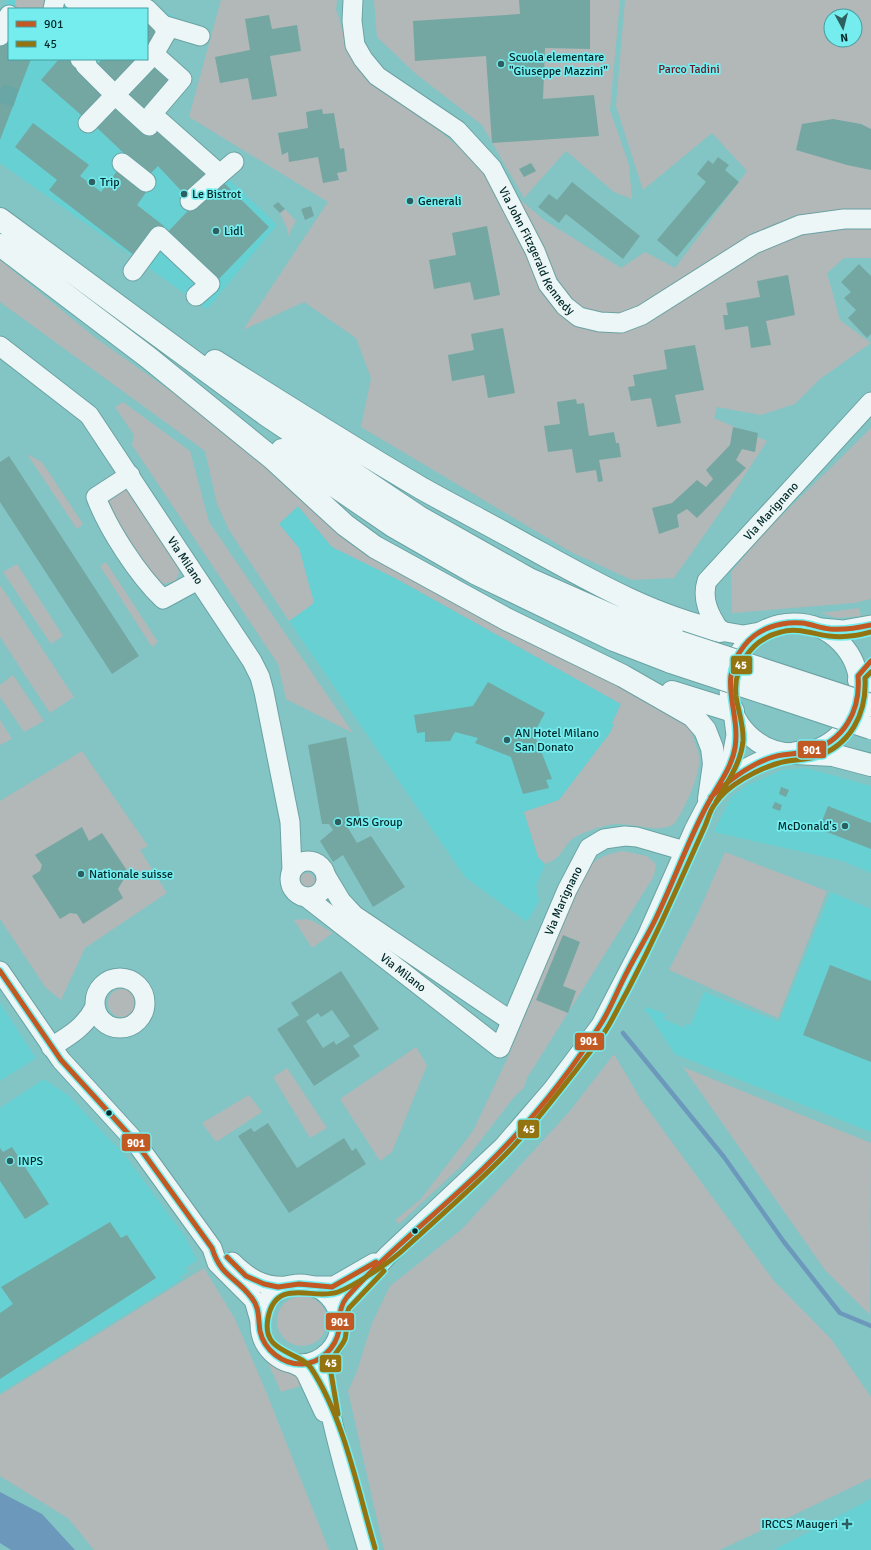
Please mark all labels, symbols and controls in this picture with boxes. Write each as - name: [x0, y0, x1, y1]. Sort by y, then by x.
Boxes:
- legend: [8, 8, 148, 60]
- north arrow: [823, 8, 863, 48]
- text: 901: [44, 17, 63, 32]
- text: N: [840, 31, 849, 44]
- text: 45: [44, 37, 57, 52]
- place label: Scuola elementare "Giuseppe Mazzini": [509, 50, 608, 79]
- marker: Scuola elementare "Giuseppe Mazzini": [496, 59, 506, 69]
- park label: Parco Tadini: [658, 62, 720, 77]
- place label: Trip: [100, 175, 120, 190]
- marker: Trip: [87, 177, 97, 187]
- street label: Via John Fitzgerald Kennedy: [495, 184, 578, 318]
- place label: Le Bistrot: [192, 187, 241, 202]
- marker: Le Bistrot: [179, 189, 189, 199]
- place label: Generali: [418, 194, 461, 209]
- marker: Generali: [405, 196, 415, 206]
- place label: Lidl: [224, 224, 244, 239]
- marker: Lidl: [211, 226, 221, 236]
- street label: Via Marignano: [740, 479, 802, 544]
- street label: Via Milano: [164, 534, 207, 587]
- line badge: 45: [730, 655, 753, 675]
- text: 45: [735, 659, 747, 672]
- place label: AN Hotel Milano San Donato: [515, 726, 599, 755]
- marker: AN Hotel Milano San Donato: [502, 735, 512, 745]
- line badge: 901: [797, 740, 827, 759]
- text: 901: [803, 744, 821, 757]
- place label: SMS Group: [346, 815, 403, 830]
- marker: SMS Group: [333, 817, 343, 827]
- place label: McDonald's: [777, 819, 837, 834]
- marker: McDonald's: [840, 821, 850, 831]
- street label: Via Marignano: [541, 864, 586, 938]
- place label: Nationale suisse: [89, 867, 173, 882]
- marker: Nationale suisse: [76, 869, 86, 879]
- street label: Via Milano: [377, 950, 429, 995]
- line badge: 901: [574, 1032, 605, 1051]
- text: 901: [580, 1035, 598, 1048]
- unlabelled marker: [104, 1108, 114, 1118]
- line badge: 45: [517, 1119, 540, 1139]
- text: 45: [523, 1123, 535, 1136]
- line badge: 901: [121, 1133, 151, 1152]
- text: 901: [127, 1137, 145, 1150]
- place label: INPS: [18, 1154, 43, 1169]
- marker: INPS: [5, 1156, 15, 1166]
- unlabelled marker: [410, 1226, 420, 1236]
- line badge: 901: [325, 1312, 355, 1331]
- text: 901: [331, 1316, 349, 1329]
- line badge: 45: [319, 1354, 342, 1373]
- text: 45: [325, 1357, 337, 1370]
- place label: IRCCS Maugeri: [761, 1517, 838, 1532]
- marker: IRCCS Maugeri: [841, 1518, 853, 1530]

